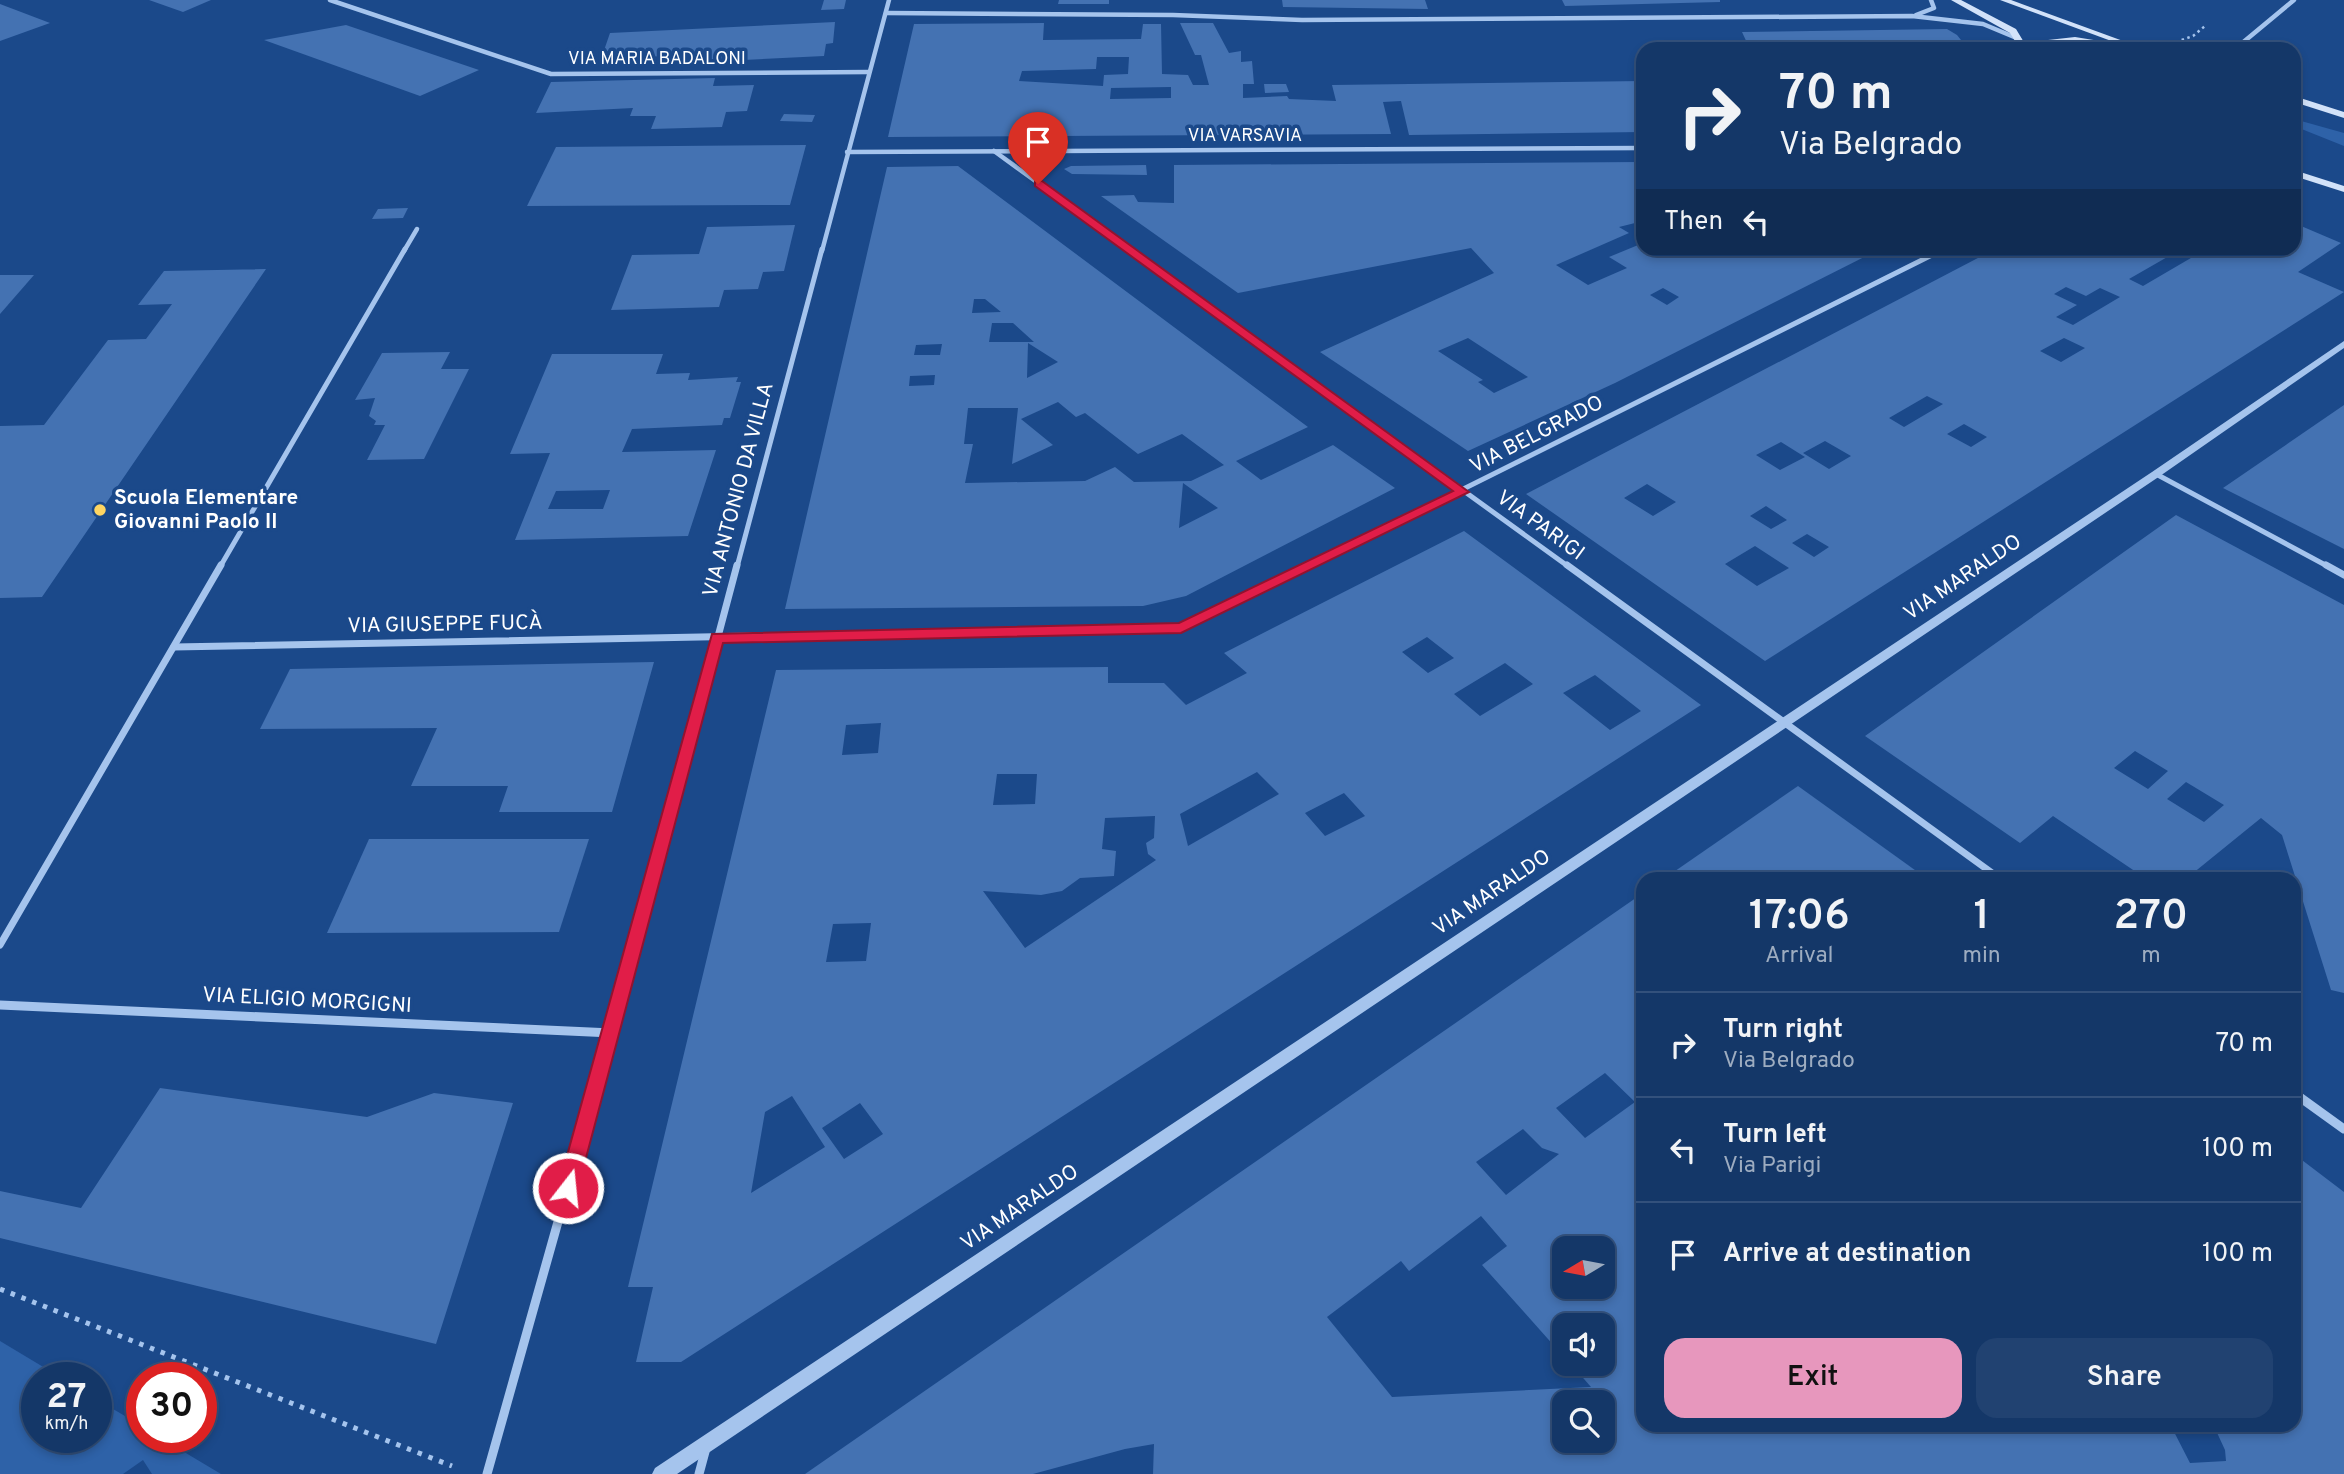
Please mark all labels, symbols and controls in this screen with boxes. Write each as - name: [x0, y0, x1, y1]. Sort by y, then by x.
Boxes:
- street label: VIA MARIA BADALONI: [568, 48, 746, 71]
- text: 70 m: [1779, 65, 1893, 127]
- icon: right: [1664, 70, 1755, 161]
- pin: [1008, 112, 1068, 184]
- icon: arrive: [1019, 123, 1057, 161]
- street label: VIA VARSAVIA: [1188, 125, 1302, 148]
- text: Via Belgrado: [1779, 126, 1962, 166]
- icon: left: [1737, 203, 1775, 241]
- text: Then: [1664, 206, 1723, 239]
- street label: VIA ANTONIO DA VILLA: [697, 380, 781, 600]
- street label: VIA BELGRADO: [1466, 390, 1608, 480]
- place label: Scuola Elementare Giovanni Paolo II: [114, 485, 298, 536]
- street label: VIA PARIGI: [1490, 485, 1590, 567]
- marker: Scuola Elementare Giovanni Paolo II: [92, 502, 108, 518]
- street label: VIA MARALDO: [1899, 529, 2027, 627]
- street label: VIA GIUSEPPE FUCÀ: [347, 609, 543, 640]
- street label: VIA MARALDO: [1428, 844, 1556, 942]
- text: 17:06: [1749, 891, 1850, 944]
- text: 1: [1973, 891, 1990, 944]
- text: 270: [2114, 891, 2188, 944]
- text: Arrival: [1765, 942, 1834, 971]
- text: min: [1963, 942, 2001, 971]
- text: m: [2141, 942, 2161, 971]
- street label: VIA ELIGIO MORGIGNI: [202, 982, 412, 1020]
- text: Turn right: [1723, 1014, 1843, 1047]
- icon: right: [1664, 1026, 1702, 1064]
- text: 70 m: [2215, 1028, 2273, 1061]
- text: Via Belgrado: [1723, 1047, 1855, 1076]
- text: Turn left: [1723, 1119, 1827, 1152]
- icon: left: [1664, 1131, 1702, 1169]
- text: 100 m: [2202, 1133, 2273, 1166]
- position arrow: [531, 1151, 605, 1225]
- text: Via Parigi: [1723, 1152, 1821, 1181]
- street label: VIA MARALDO: [956, 1159, 1084, 1257]
- north arrow: [1552, 1236, 1615, 1298]
- map controls: [1552, 1236, 1615, 1453]
- icon: arrive: [1664, 1236, 1702, 1274]
- text: Arrive at destination: [1723, 1238, 1971, 1271]
- text: 100 m: [2202, 1238, 2273, 1271]
- button: sound: [1552, 1313, 1615, 1376]
- button: Exit: [1664, 1338, 1962, 1418]
- button: Share: [1976, 1338, 2273, 1418]
- speed limit sign: 30: [126, 1362, 217, 1453]
- text: 27: [47, 1376, 86, 1420]
- button: search: [1552, 1390, 1615, 1453]
- text: km/h: [45, 1413, 88, 1436]

